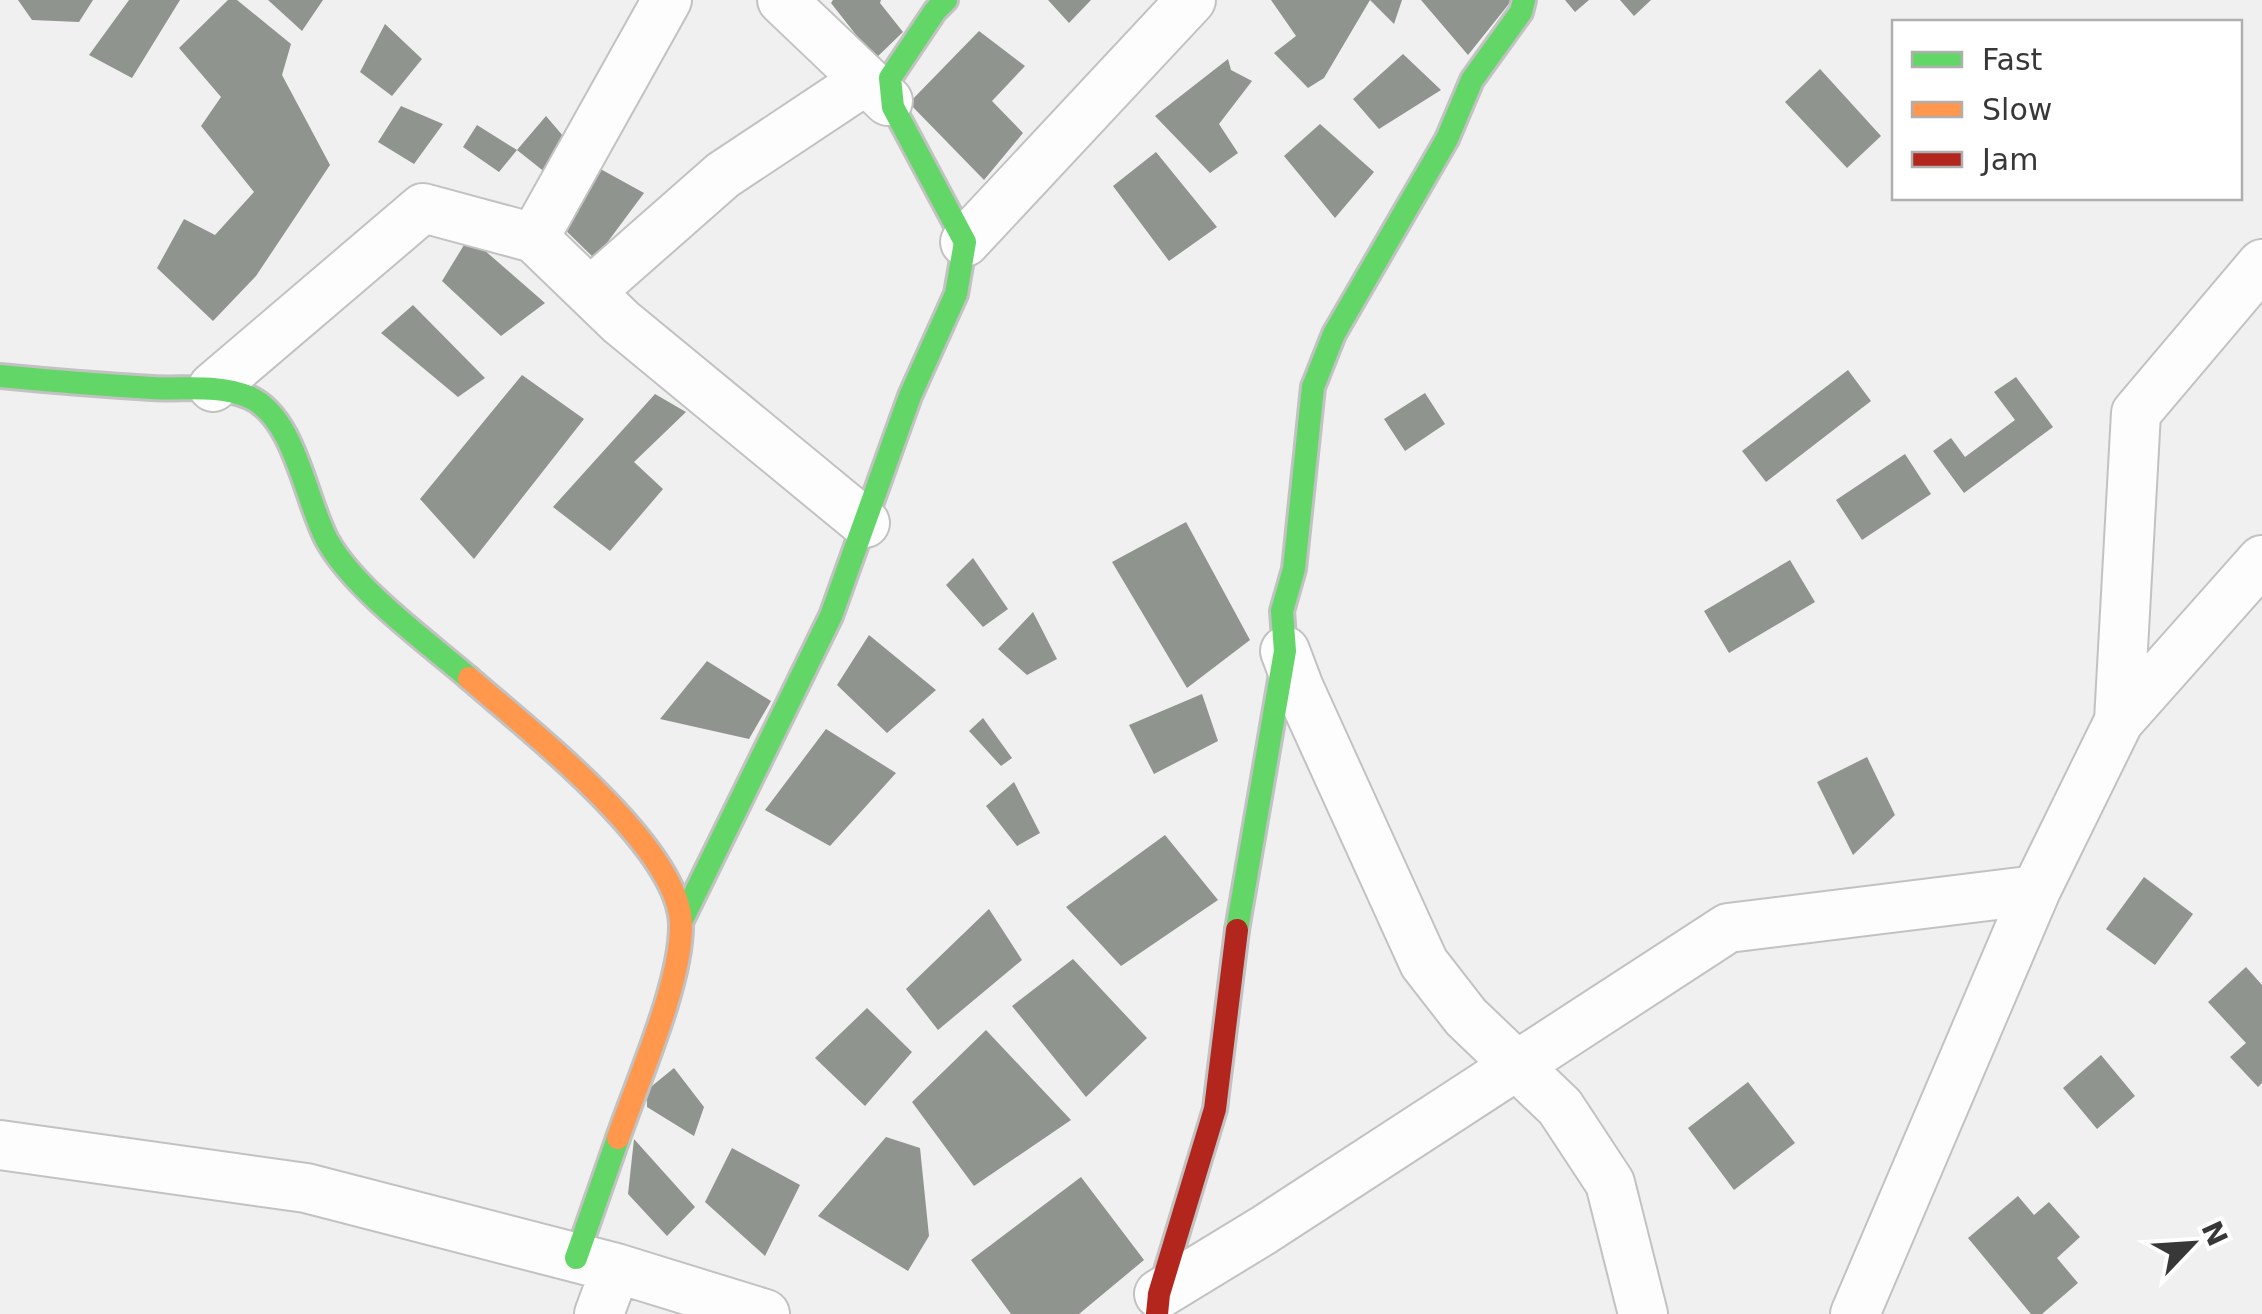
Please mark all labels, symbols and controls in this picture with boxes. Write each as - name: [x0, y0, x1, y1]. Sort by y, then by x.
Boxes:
- legend: [1892, 20, 2242, 200]
- text: Fast: [1982, 42, 2043, 77]
- text: Slow: [1982, 92, 2052, 127]
- text: Jam: [1980, 142, 2038, 177]
- north arrow: [2142, 1194, 2242, 1294]
- text: N: [2194, 1216, 2234, 1251]

